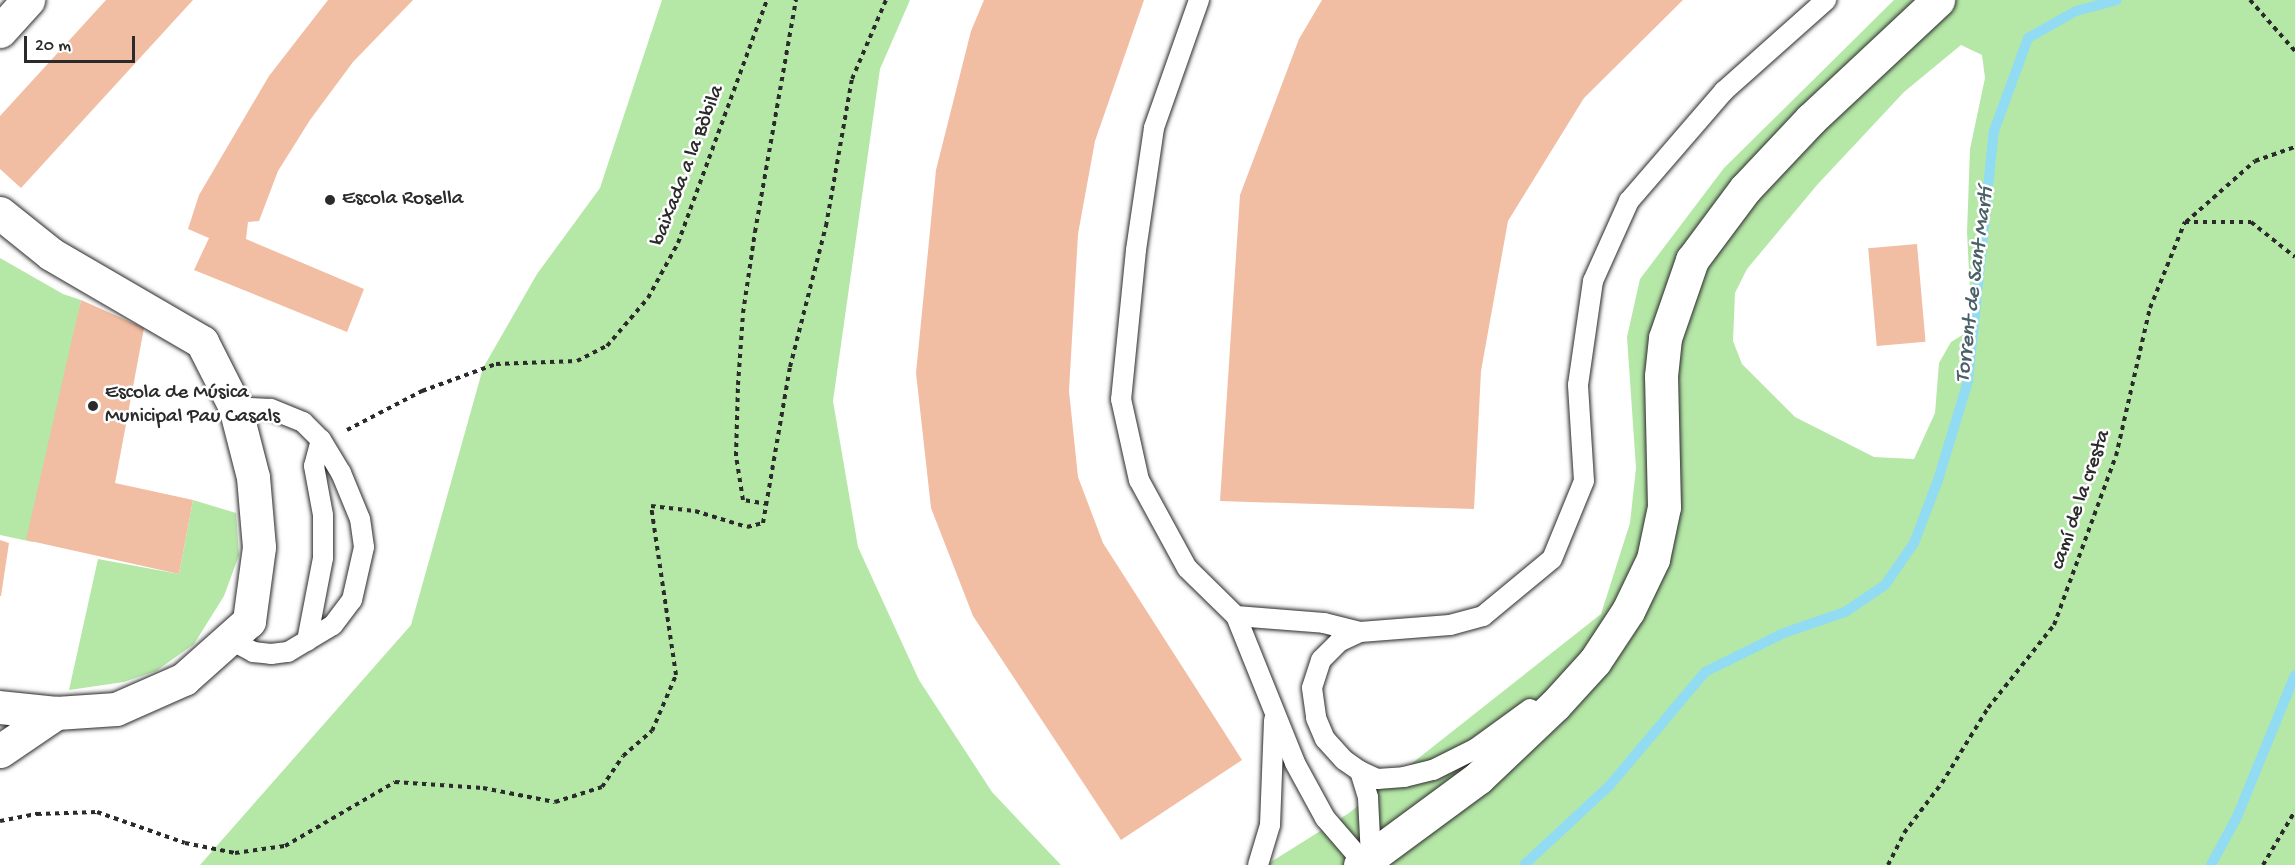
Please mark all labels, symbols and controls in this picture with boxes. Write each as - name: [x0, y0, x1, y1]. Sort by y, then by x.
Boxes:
- scale bar: [27, 24, 138, 62]
- text: 20 m: [35, 36, 71, 57]
- street label: baixada a la Bòbila: [647, 82, 731, 250]
- water label: Torrent de Sant Martí: [1951, 186, 2001, 384]
- place label: Escola Rosella: [342, 187, 463, 213]
- marker: Escola Rosella: [323, 193, 337, 207]
- place label: Escola de Música Municipal Pau Casals: [105, 381, 280, 431]
- marker: Escola de Música Municipal Pau Casals: [86, 399, 100, 413]
- street label: camí de la cresta: [2046, 427, 2118, 573]

